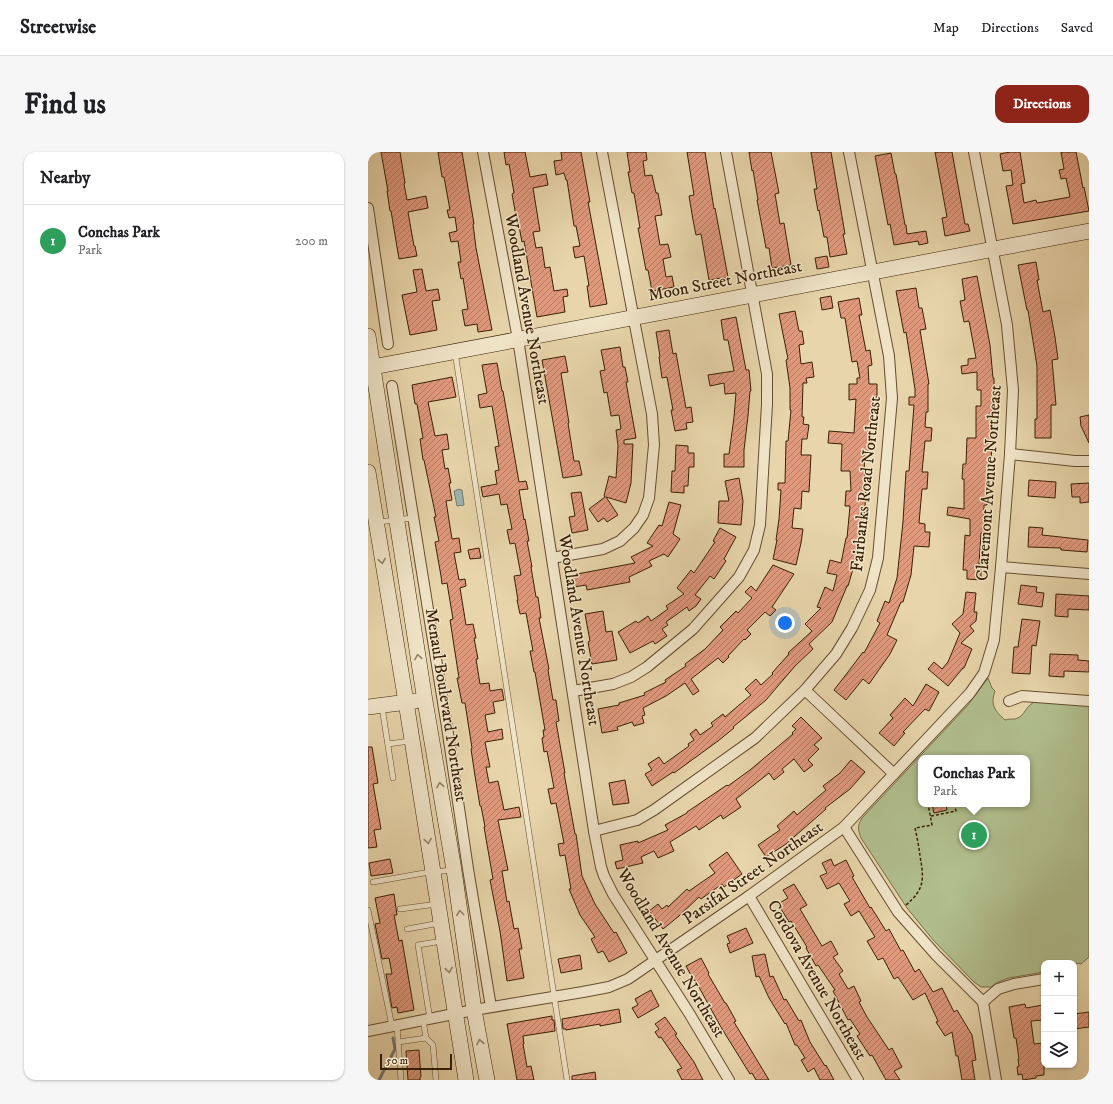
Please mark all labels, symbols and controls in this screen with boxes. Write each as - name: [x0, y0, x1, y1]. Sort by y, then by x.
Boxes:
- text: Streetwise: [20, 16, 96, 39]
- text: Map: [933, 19, 959, 37]
- text: Directions: [981, 19, 1039, 37]
- text: Saved: [1061, 19, 1093, 37]
- button: Directions: [995, 85, 1089, 123]
- text: Find us: [24, 87, 106, 122]
- text: Nearby: [40, 167, 90, 189]
- street label: Woodland Avenue Northeast: [499, 211, 555, 407]
- text: Conchas Park: [78, 223, 160, 242]
- text: 1: [51, 233, 55, 249]
- text: 200 m: [295, 233, 328, 249]
- text: Park: [78, 242, 102, 258]
- street label: Moon Street Northeast: [646, 255, 804, 307]
- street label: Claremont Avenue Northeast: [971, 384, 1007, 582]
- street label: Fairbanks Road Northeast: [846, 395, 886, 573]
- street label: Woodland Avenue Northeast: [553, 532, 605, 728]
- one-way arrow: [377, 558, 386, 564]
- street label: Menaul Boulevard Northeast: [420, 607, 472, 804]
- your location: [775, 613, 795, 633]
- one-way arrow: [414, 653, 423, 660]
- popup: [918, 755, 1030, 807]
- text: Conchas Park: [933, 764, 1015, 783]
- one-way arrow: [436, 782, 444, 788]
- text: Park: [933, 783, 957, 799]
- street label: Parsifal Street Northeast: [678, 816, 828, 930]
- pin: 1: [961, 820, 987, 850]
- one-way arrow: [423, 838, 432, 844]
- street label: Woodland Avenue Northeast: [611, 864, 731, 1042]
- street label: Cordova Avenue Northeast: [762, 896, 872, 1065]
- one-way arrow: [456, 910, 465, 916]
- map controls: [1041, 960, 1077, 1068]
- button: +: [1041, 960, 1077, 996]
- one-way arrow: [444, 967, 453, 973]
- button: −: [1041, 996, 1077, 1032]
- button: layers: [1041, 1032, 1077, 1068]
- one-way arrow: [476, 1039, 484, 1045]
- scale bar: [380, 1052, 452, 1071]
- text: 50 m: [386, 1054, 408, 1068]

